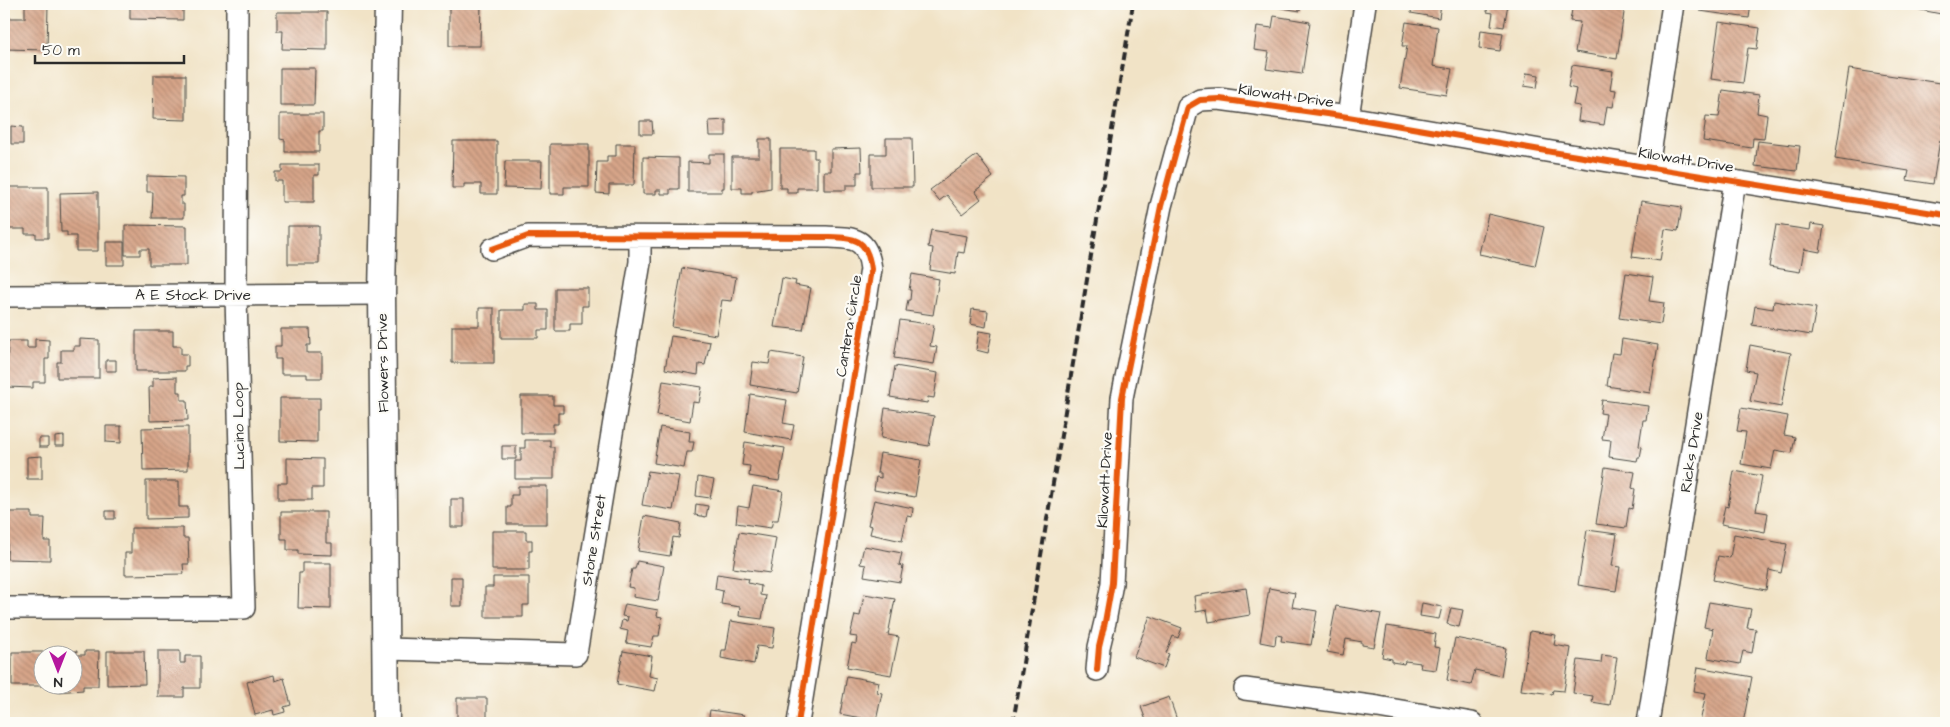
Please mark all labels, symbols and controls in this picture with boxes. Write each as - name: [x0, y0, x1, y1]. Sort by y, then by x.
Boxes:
- scale bar: [35, 32, 184, 64]
- text: 50 m: [42, 40, 80, 61]
- street label: Kilowatt Drive: [1237, 79, 1335, 113]
- street label: Kilowatt Drive: [1637, 142, 1735, 178]
- street label: Cantera Circle: [831, 273, 867, 379]
- street label: A E Stock Drive: [135, 285, 251, 306]
- street label: Flowers Drive: [372, 313, 394, 413]
- street label: Lucino Loop: [228, 382, 250, 470]
- street label: Ricks Drive: [1675, 410, 1709, 494]
- street label: Kilowatt Drive: [1092, 431, 1118, 529]
- street label: Stone Street: [576, 493, 612, 587]
- north arrow: [32, 644, 82, 694]
- text: N: [53, 672, 62, 692]

